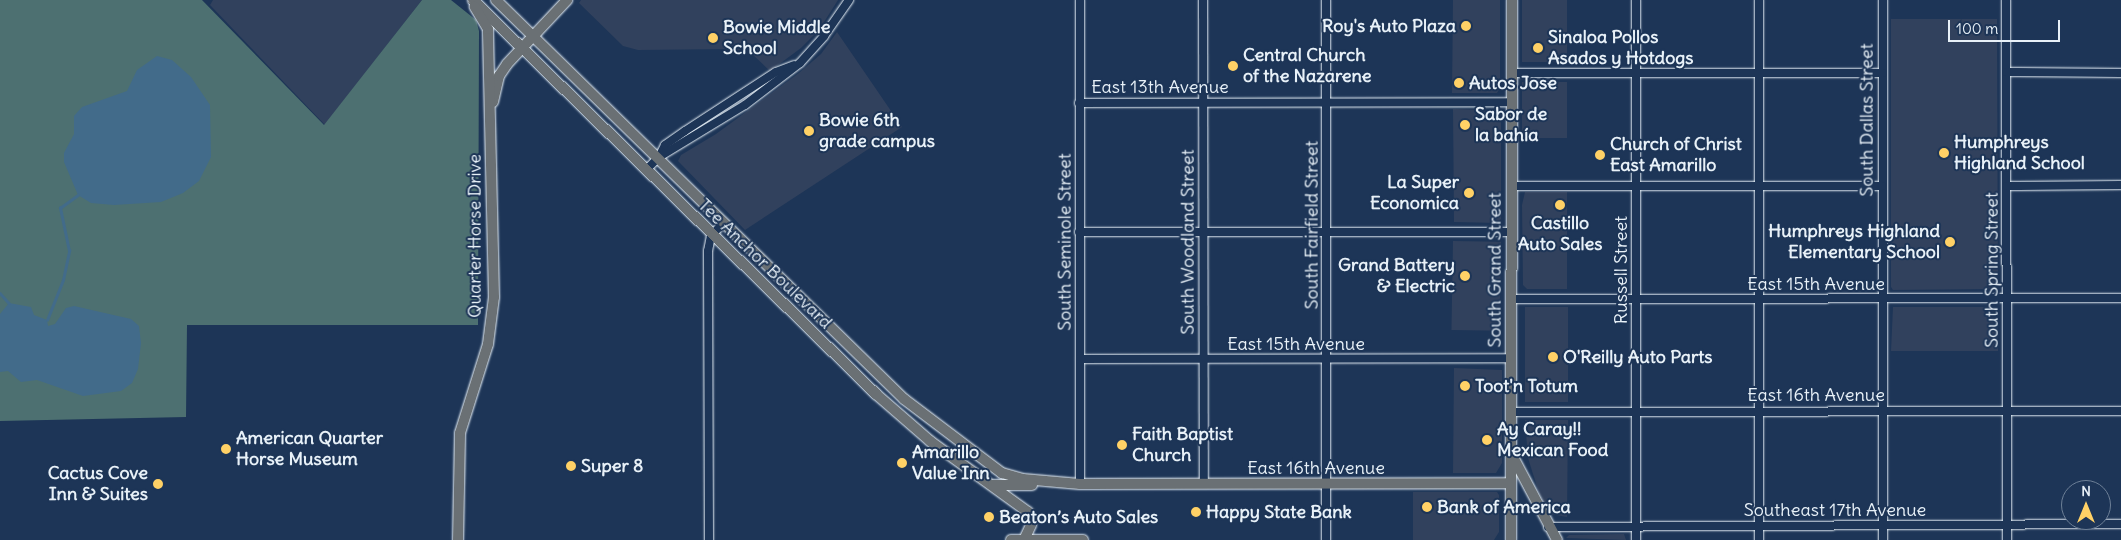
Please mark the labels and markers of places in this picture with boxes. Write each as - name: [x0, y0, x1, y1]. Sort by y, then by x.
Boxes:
- place label: Roy's Auto Plaza: [1322, 15, 1456, 37]
- place label: Bowie Middle School: [723, 17, 831, 59]
- marker: Roy's Auto Plaza: [1460, 20, 1472, 32]
- place label: Sinaloa Pollos Asados y Hotdogs: [1548, 27, 1694, 70]
- marker: Bowie Middle School: [707, 32, 719, 44]
- marker: Sinaloa Pollos Asados y Hotdogs: [1532, 42, 1544, 54]
- place label: Central Church of the Nazarene: [1243, 45, 1372, 88]
- marker: Central Church of the Nazarene: [1227, 60, 1239, 72]
- place label: Autos Jose: [1469, 72, 1557, 94]
- marker: Autos Jose: [1453, 77, 1465, 89]
- place label: Sabor de la bahía: [1475, 104, 1547, 146]
- place label: Bowie 6th grade campus: [819, 110, 935, 152]
- marker: Sabor de la bahía: [1459, 119, 1471, 131]
- marker: Bowie 6th grade campus: [803, 125, 815, 137]
- place label: Humphreys Highland School: [1954, 132, 2085, 174]
- place label: Church of Christ East Amarillo: [1610, 134, 1742, 176]
- marker: Humphreys Highland School: [1938, 147, 1950, 159]
- marker: Church of Christ East Amarillo: [1594, 149, 1606, 161]
- place label: La Super Economica: [1370, 172, 1459, 214]
- marker: La Super Economica: [1463, 187, 1475, 199]
- marker: Castillo Auto Sales: [1554, 199, 1566, 211]
- place label: Castillo Auto Sales: [1518, 213, 1602, 255]
- place label: Humphreys Highland Elementary School: [1768, 221, 1940, 264]
- marker: Humphreys Highland Elementary School: [1944, 236, 1956, 248]
- place label: Grand Battery & Electric: [1338, 255, 1455, 298]
- marker: Grand Battery & Electric: [1459, 270, 1471, 282]
- place label: O'Reilly Auto Parts: [1563, 346, 1713, 368]
- marker: O'Reilly Auto Parts: [1547, 351, 1559, 363]
- place label: Toot'n Totum: [1475, 375, 1578, 397]
- marker: Toot'n Totum: [1459, 380, 1471, 392]
- place label: Ay Caray!! Mexican Food: [1497, 419, 1608, 462]
- place label: Faith Baptist Church: [1132, 424, 1233, 466]
- place label: American Quarter Horse Museum: [236, 428, 383, 470]
- marker: Ay Caray!! Mexican Food: [1481, 434, 1493, 446]
- marker: Faith Baptist Church: [1116, 439, 1128, 451]
- place label: Amarillo Value Inn: [912, 442, 990, 484]
- marker: American Quarter Horse Museum: [220, 443, 232, 455]
- place label: Super 8: [581, 455, 643, 477]
- marker: Amarillo Value Inn: [896, 457, 908, 469]
- marker: Super 8: [565, 460, 577, 472]
- place label: Cactus Cove Inn & Suites: [48, 463, 148, 506]
- marker: Cactus Cove Inn & Suites: [152, 478, 164, 490]
- place label: Bank of America: [1437, 496, 1571, 518]
- place label: Happy State Bank: [1206, 501, 1352, 523]
- marker: Bank of America: [1421, 501, 1433, 513]
- place label: Beaton’s Auto Sales: [999, 506, 1158, 528]
- marker: Happy State Bank: [1190, 506, 1202, 518]
- marker: Beaton’s Auto Sales: [983, 511, 995, 523]

